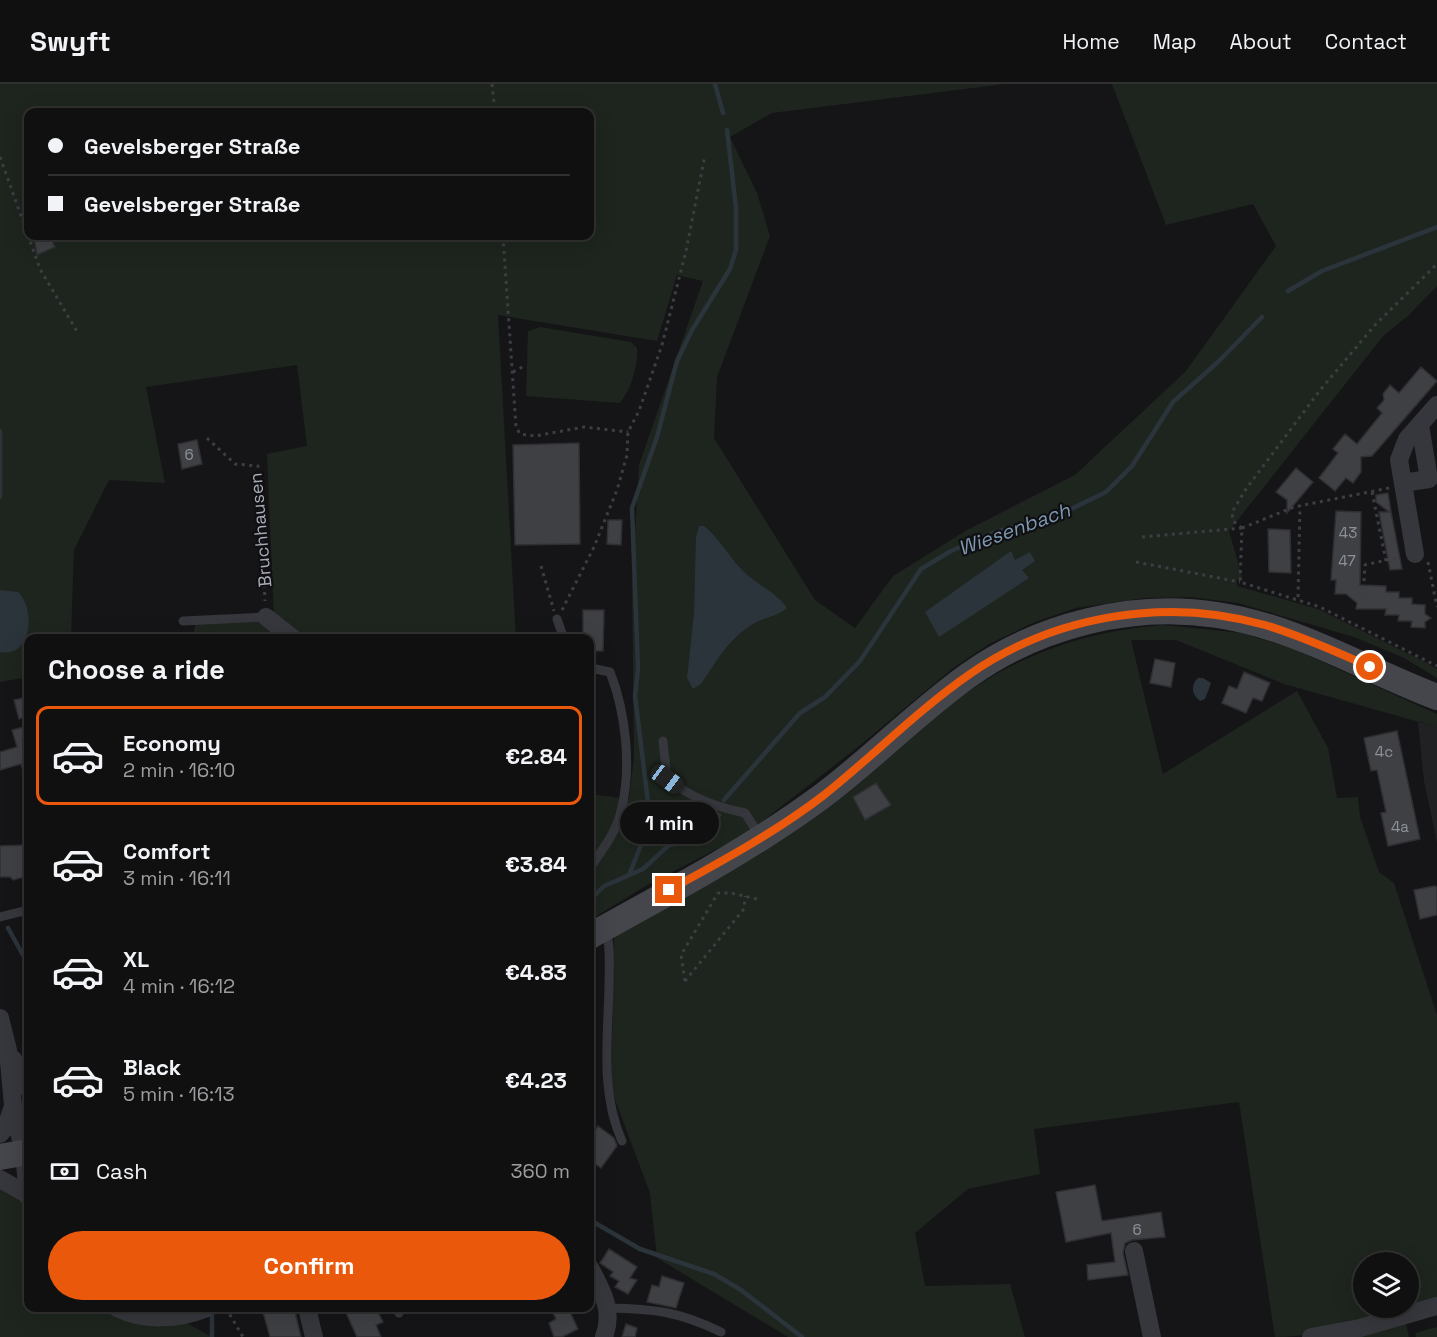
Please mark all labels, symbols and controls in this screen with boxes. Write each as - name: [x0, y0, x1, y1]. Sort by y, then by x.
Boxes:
- text: Swyft: [30, 23, 111, 59]
- text: Home: [1062, 28, 1120, 55]
- text: Map: [1153, 28, 1197, 55]
- text: About: [1230, 28, 1292, 55]
- text: Contact: [1325, 28, 1407, 55]
- text: Gevelsberger Straße: [84, 132, 300, 160]
- text: Gevelsberger Straße: [84, 190, 300, 218]
- house number: 6: [184, 445, 194, 464]
- street label: Bruchhausen: [244, 472, 276, 588]
- water label: Wiesenbach: [954, 496, 1074, 561]
- house number: 43: [1339, 523, 1357, 542]
- house number: 47: [1338, 551, 1356, 570]
- text: Choose a ride: [48, 652, 225, 687]
- route start: [1356, 653, 1383, 680]
- icon: car: [51, 729, 105, 783]
- text: Economy: [123, 729, 221, 757]
- text: €2.84: [505, 742, 567, 770]
- house number: 4c: [1375, 742, 1393, 761]
- text: 2 min · 16:10: [123, 757, 235, 783]
- car: [647, 761, 687, 797]
- callout: 1 min: [620, 803, 718, 845]
- text: 1 min: [645, 810, 694, 836]
- house number: 4a: [1391, 817, 1409, 836]
- icon: car: [51, 837, 105, 891]
- text: Comfort: [123, 837, 211, 865]
- text: €3.84: [505, 850, 567, 878]
- text: 3 min · 16:11: [123, 865, 231, 891]
- route end: [655, 876, 682, 903]
- icon: car: [51, 945, 105, 999]
- text: XL: [123, 945, 149, 973]
- text: €4.83: [505, 958, 567, 986]
- text: 4 min · 16:12: [123, 973, 235, 999]
- icon: car: [51, 1053, 105, 1107]
- text: Black: [123, 1053, 181, 1081]
- text: €4.23: [505, 1066, 567, 1094]
- text: 5 min · 16:13: [123, 1081, 235, 1107]
- icon: cash: [48, 1155, 81, 1188]
- text: Cash: [96, 1157, 148, 1185]
- text: 360 m: [511, 1158, 570, 1184]
- house number: 6: [1132, 1220, 1142, 1239]
- button: Confirm: [48, 1231, 570, 1300]
- map controls: [1353, 1252, 1419, 1318]
- button: layers: [1353, 1252, 1419, 1318]

